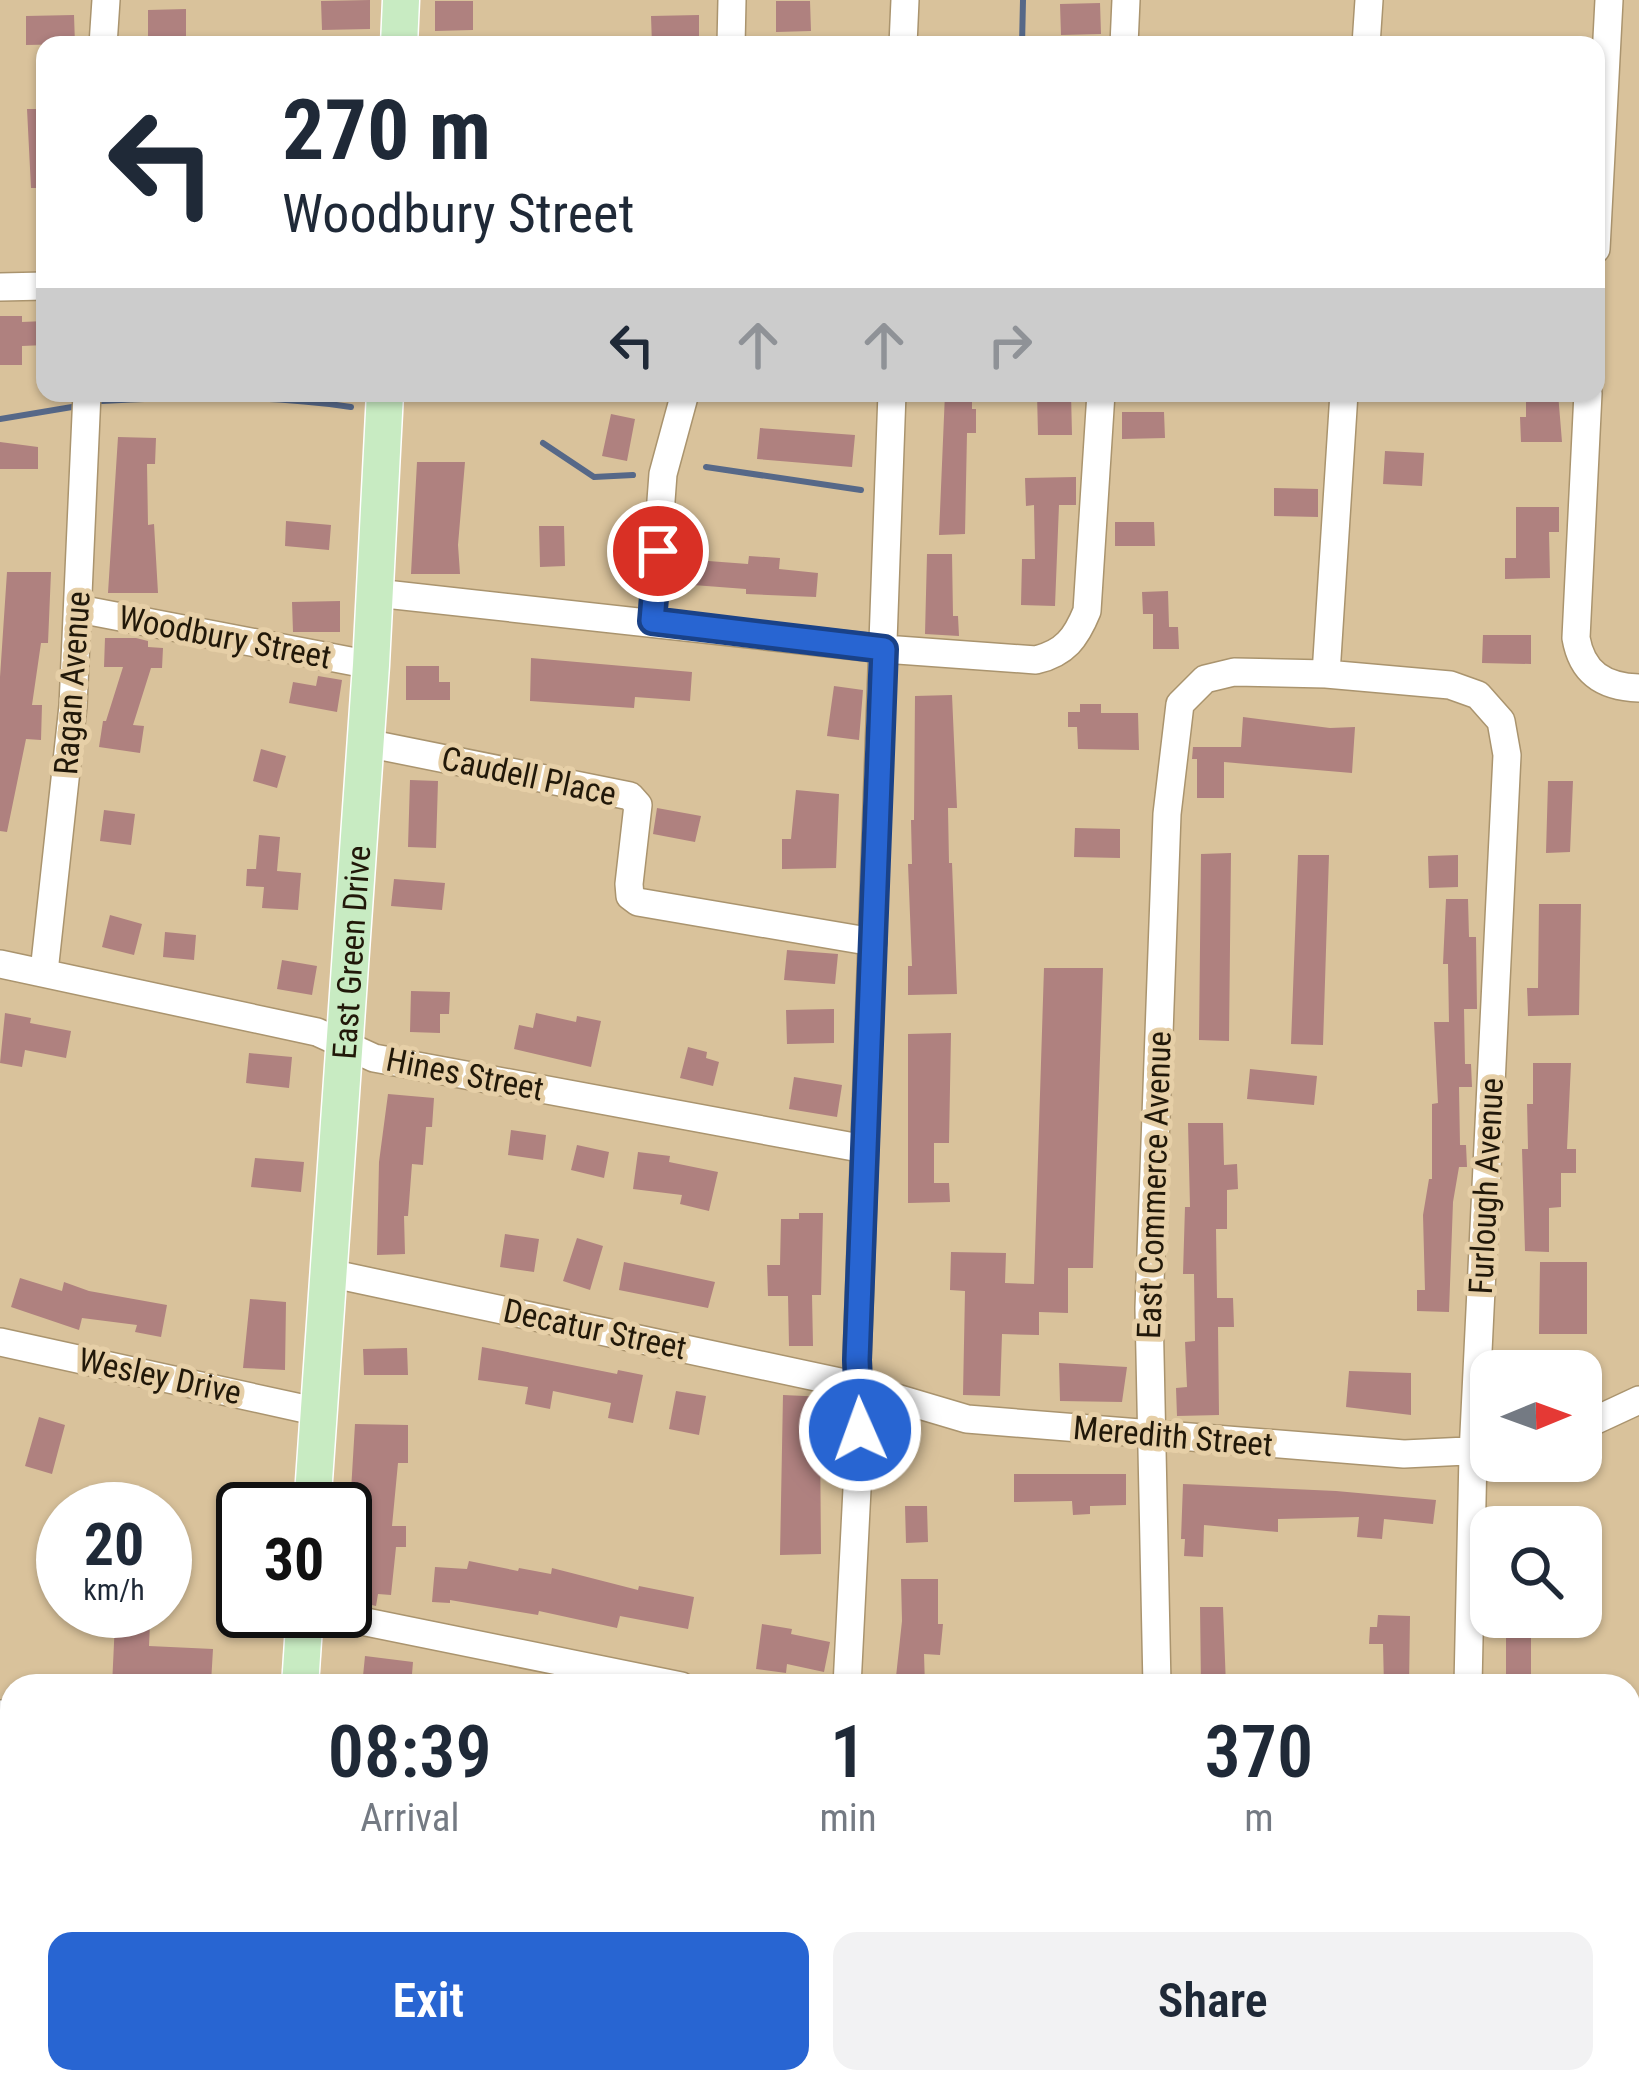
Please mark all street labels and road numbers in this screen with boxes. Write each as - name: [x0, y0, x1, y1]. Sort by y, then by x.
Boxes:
- street label: Ragan Avenue: [46, 590, 98, 776]
- street label: Woodbury Street: [116, 597, 334, 677]
- street label: Caudell Place: [438, 738, 620, 814]
- street label: East Green Drive: [324, 844, 378, 1061]
- street label: East Commerce Avenue: [1129, 1030, 1179, 1340]
- street label: Hines Street: [383, 1040, 547, 1108]
- street label: Furlough Avenue: [1461, 1077, 1511, 1295]
- street label: Decatur Street: [500, 1291, 690, 1367]
- street label: Wesley Drive: [75, 1340, 245, 1412]
- street label: Meredith Street: [1072, 1408, 1274, 1464]

